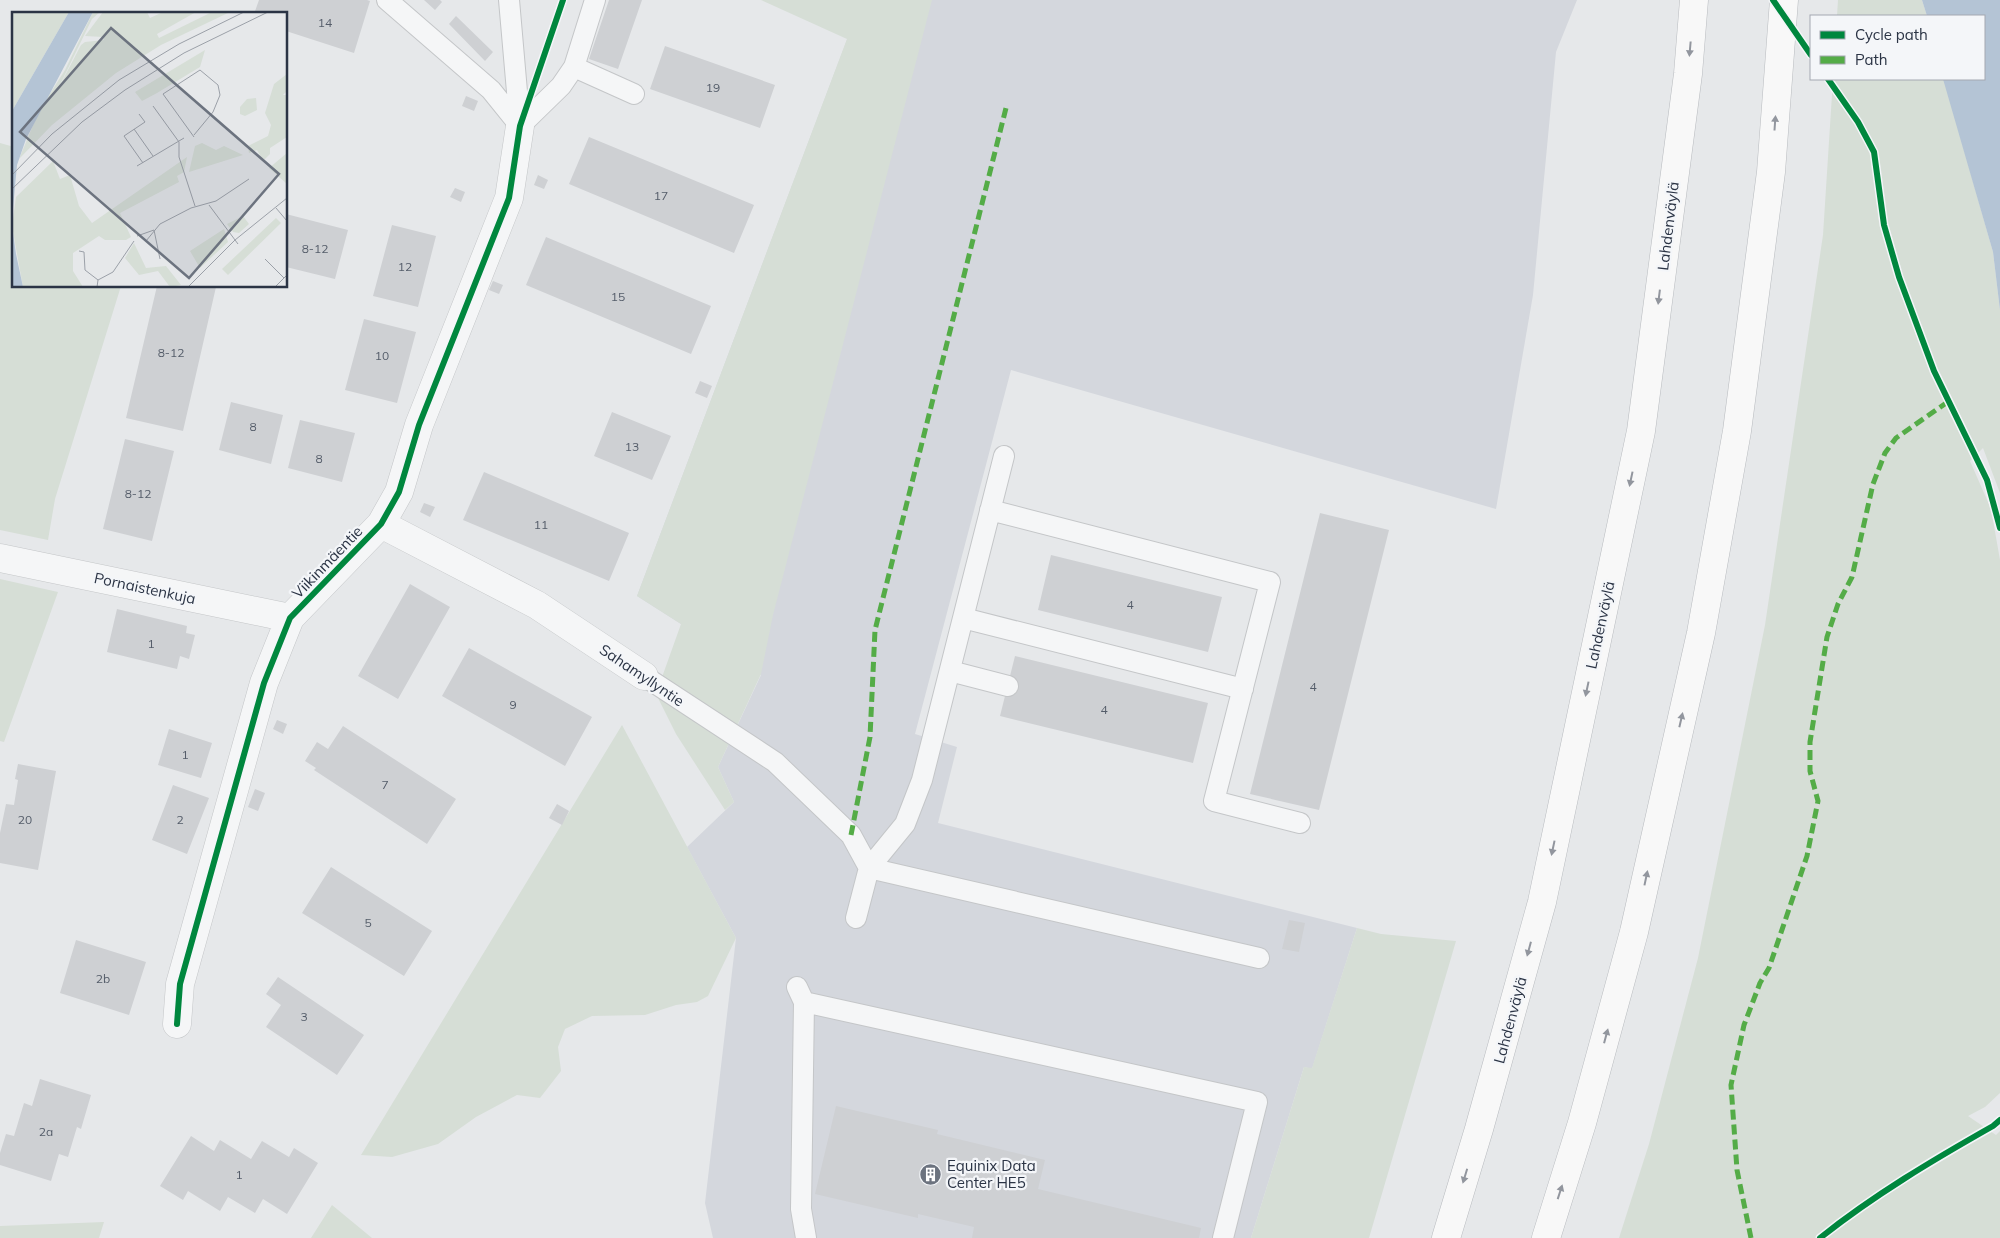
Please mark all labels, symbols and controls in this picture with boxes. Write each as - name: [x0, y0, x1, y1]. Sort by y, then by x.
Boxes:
- inset map: [12, 12, 288, 288]
- house number: 14: [318, 15, 332, 30]
- legend: [1810, 15, 1985, 80]
- text: Cycle path: [1855, 25, 1928, 44]
- one-way arrow: [1685, 41, 1693, 57]
- text: Path: [1855, 50, 1887, 69]
- house number: 19: [706, 80, 720, 95]
- one-way arrow: [1771, 115, 1779, 131]
- street label: Lahdenväylä: [1653, 181, 1683, 271]
- house number: 17: [654, 188, 668, 203]
- house number: 8-12: [302, 241, 328, 256]
- house number: 12: [398, 259, 412, 274]
- house number: 15: [611, 289, 625, 304]
- one-way arrow: [1655, 289, 1663, 305]
- house number: 8-12: [158, 345, 184, 360]
- house number: 10: [375, 348, 389, 363]
- house number: 8: [249, 419, 257, 434]
- house number: 13: [625, 439, 639, 454]
- house number: 8: [315, 451, 323, 466]
- one-way arrow: [1627, 471, 1635, 486]
- house number: 8-12: [125, 486, 151, 501]
- house number: 11: [534, 517, 548, 532]
- street label: Viikinmäentie: [288, 522, 366, 602]
- street label: Pornaistenkuja: [93, 568, 197, 608]
- street label: Lahdenväylä: [1581, 579, 1619, 671]
- house number: 4: [1126, 597, 1134, 612]
- house number: 1: [147, 636, 155, 651]
- street label: Sahamyllyntie: [596, 640, 688, 710]
- house number: 4: [1309, 679, 1317, 694]
- one-way arrow: [1583, 682, 1591, 697]
- house number: 9: [509, 697, 517, 712]
- house number: 4: [1100, 702, 1108, 717]
- one-way arrow: [1677, 712, 1685, 727]
- house number: 1: [181, 747, 189, 762]
- house number: 7: [381, 777, 389, 792]
- house number: 20: [18, 812, 32, 827]
- house number: 2: [176, 812, 184, 827]
- one-way arrow: [1549, 841, 1557, 856]
- one-way arrow: [1642, 871, 1650, 886]
- house number: 5: [364, 915, 372, 930]
- one-way arrow: [1525, 941, 1533, 957]
- house number: 2b: [96, 971, 110, 986]
- street label: Lahdenväylä: [1489, 974, 1531, 1066]
- house number: 3: [300, 1009, 308, 1024]
- one-way arrow: [1602, 1028, 1610, 1043]
- house number: 2a: [39, 1124, 53, 1139]
- place label: Equinix Data Center HE5: [947, 1156, 1036, 1192]
- building icon: Equinix Data Center HE5: [919, 1162, 943, 1186]
- house number: 1: [235, 1167, 243, 1182]
- one-way arrow: [1461, 1169, 1469, 1184]
- one-way arrow: [1557, 1184, 1565, 1199]

